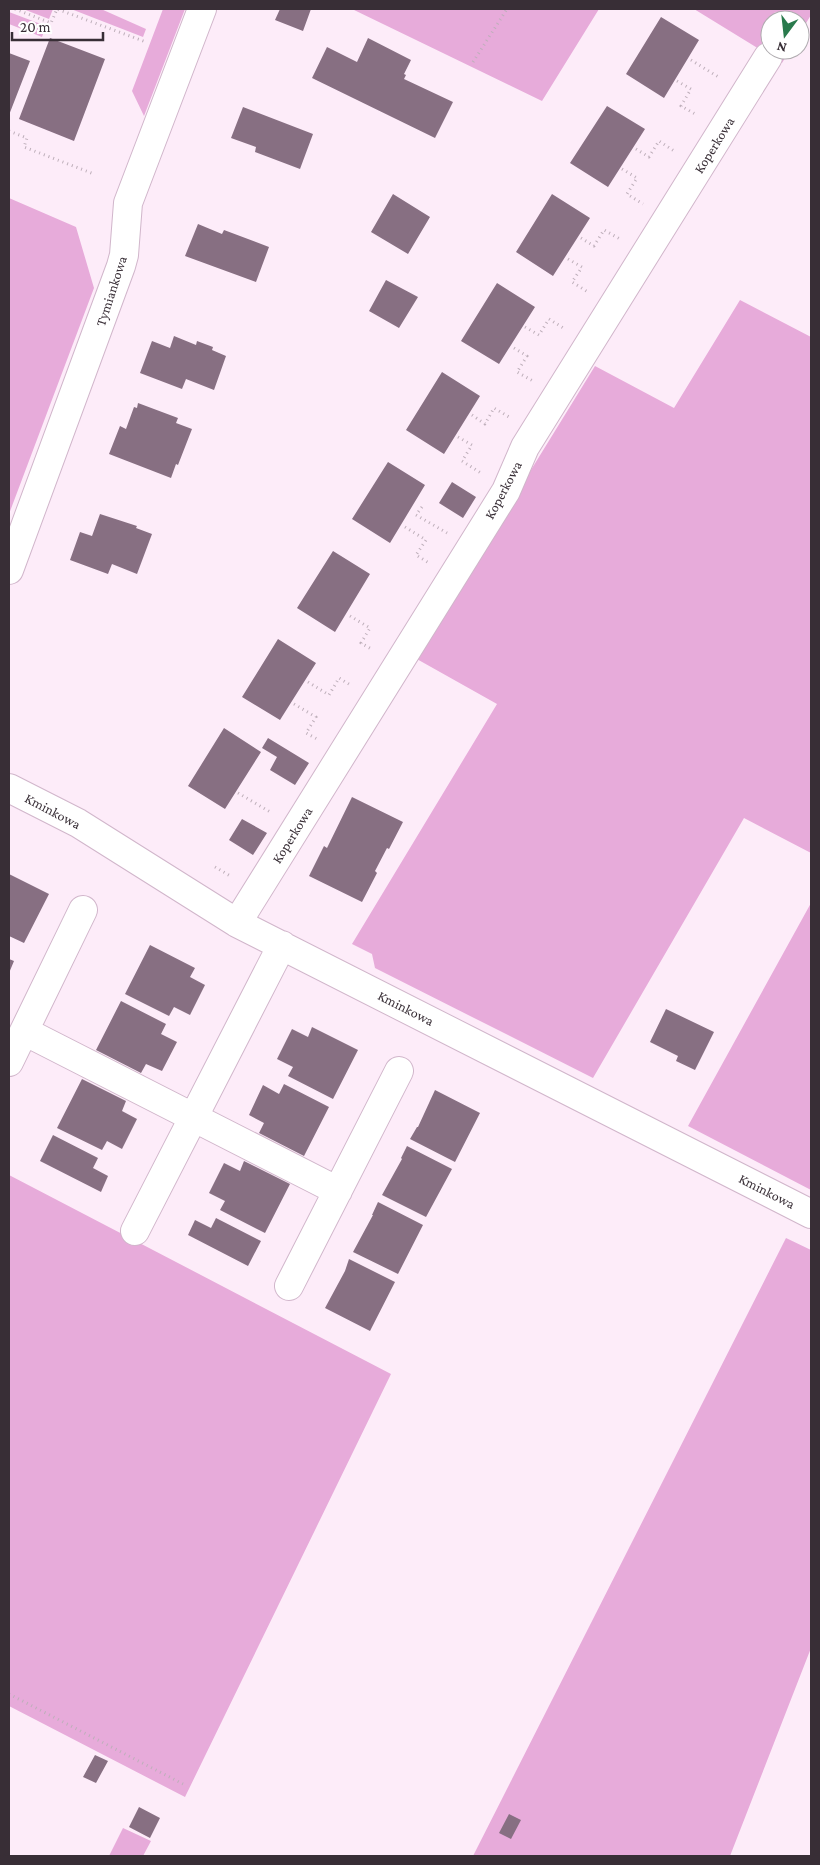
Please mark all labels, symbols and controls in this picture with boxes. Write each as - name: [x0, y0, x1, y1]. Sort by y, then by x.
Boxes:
- scale bar: [12, 10, 104, 42]
- north arrow: [760, 10, 810, 60]
- text: 20 m: [20, 19, 51, 35]
- text: N: [775, 38, 788, 57]
- street label: Koperkowa: [690, 113, 738, 176]
- street label: Tymiankowa: [92, 253, 130, 328]
- street label: Koperkowa: [481, 458, 525, 522]
- street label: Kminkowa: [22, 790, 84, 833]
- street label: Koperkowa: [268, 803, 316, 866]
- street label: Kminkowa: [375, 987, 437, 1029]
- street label: Kminkowa: [736, 1170, 798, 1212]

